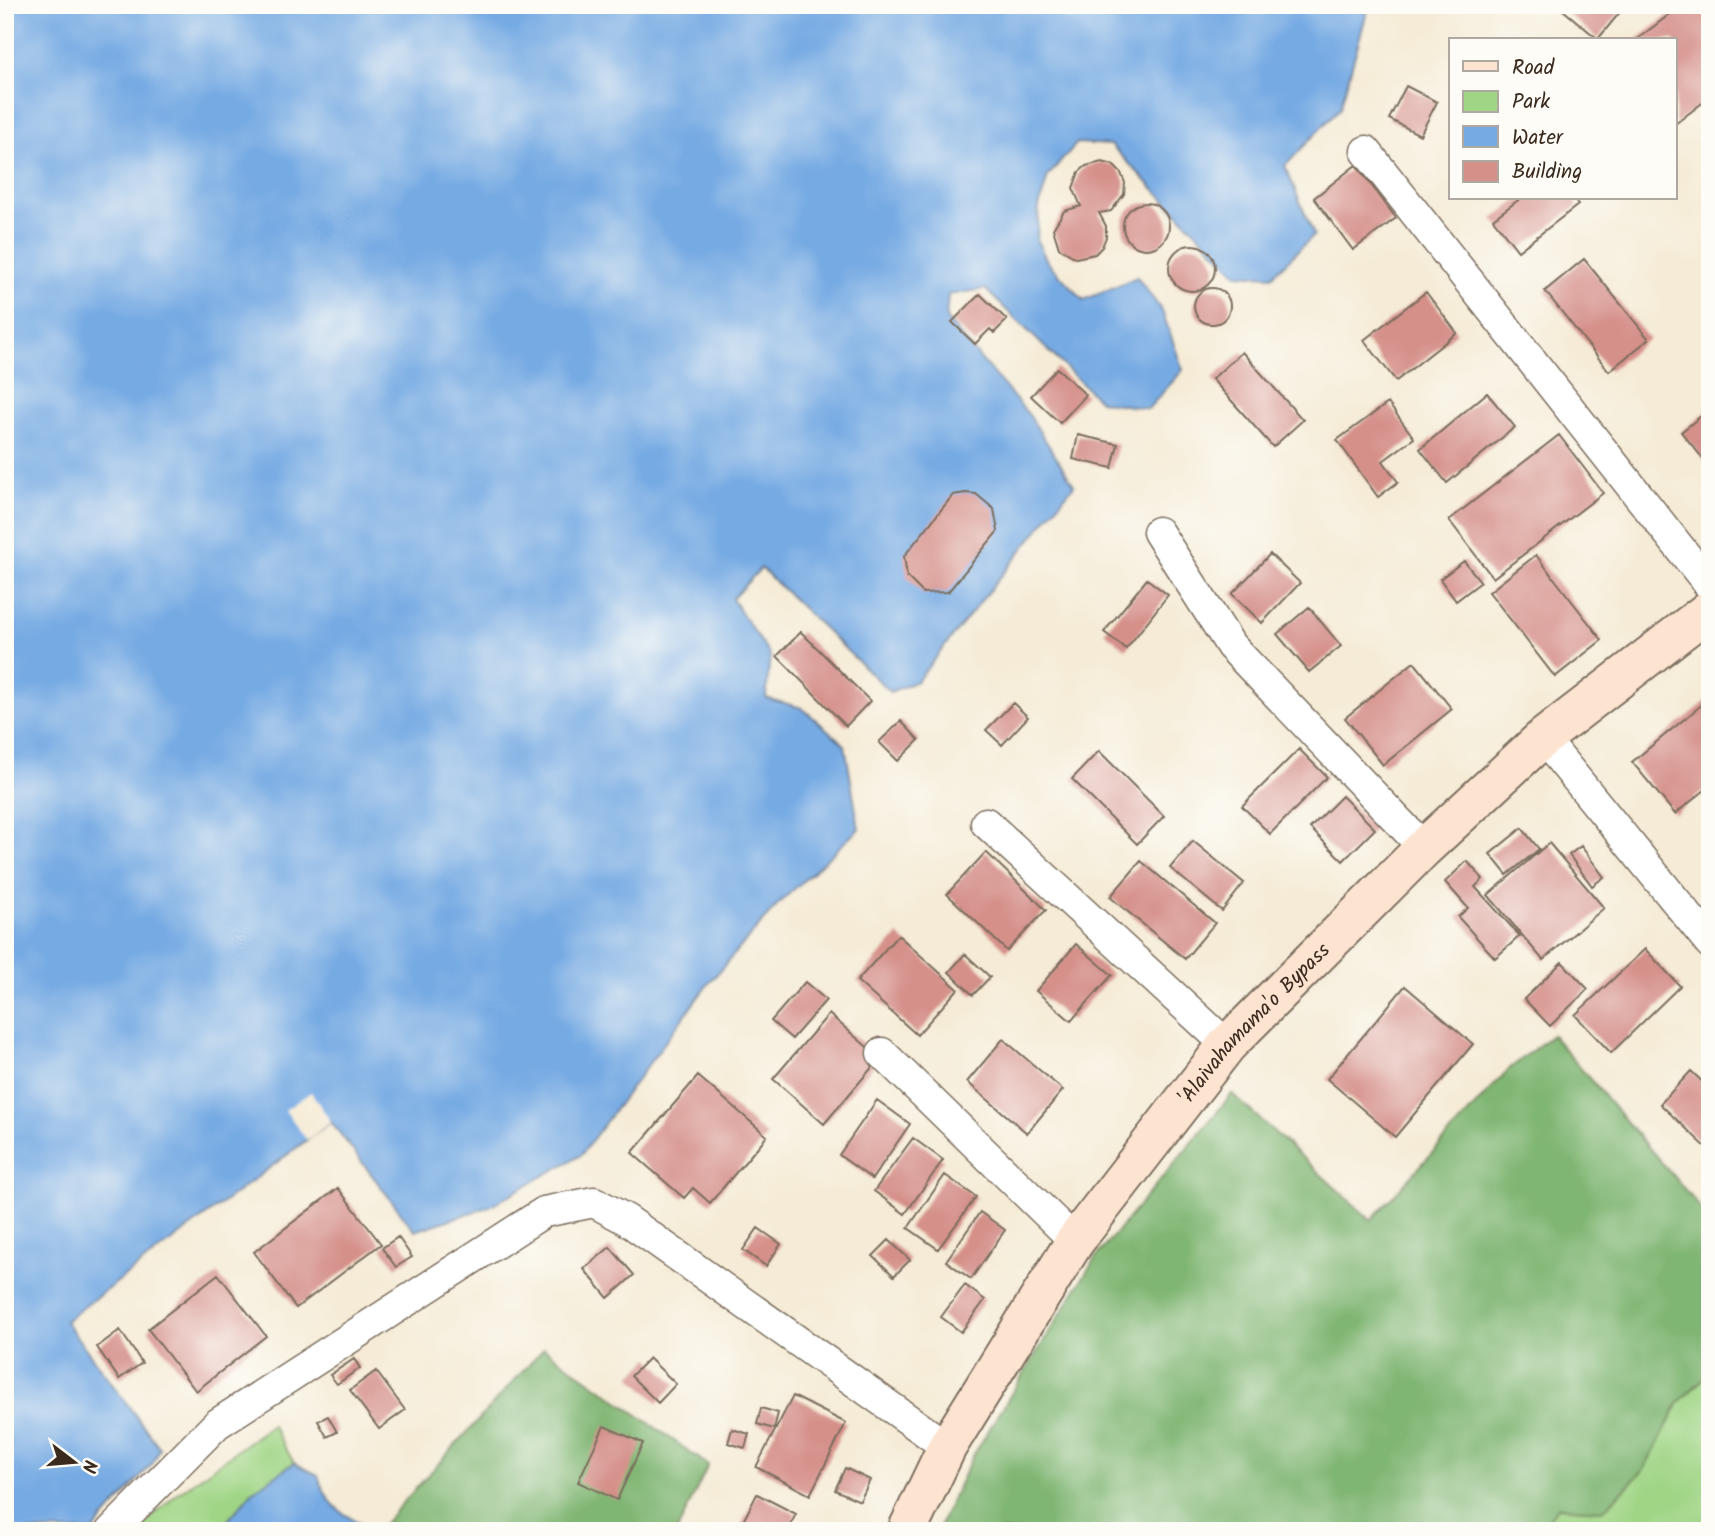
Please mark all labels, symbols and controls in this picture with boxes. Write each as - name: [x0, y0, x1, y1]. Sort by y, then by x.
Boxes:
- legend: [1449, 38, 1676, 200]
- text: Road: [1512, 52, 1555, 85]
- text: Park: [1512, 86, 1550, 119]
- text: Water: [1512, 122, 1564, 155]
- text: Building: [1512, 156, 1582, 189]
- street label: 'Alaivahamama'o Bypass: [1172, 935, 1339, 1112]
- north arrow: [38, 1428, 108, 1498]
- text: N: [72, 1456, 104, 1476]

